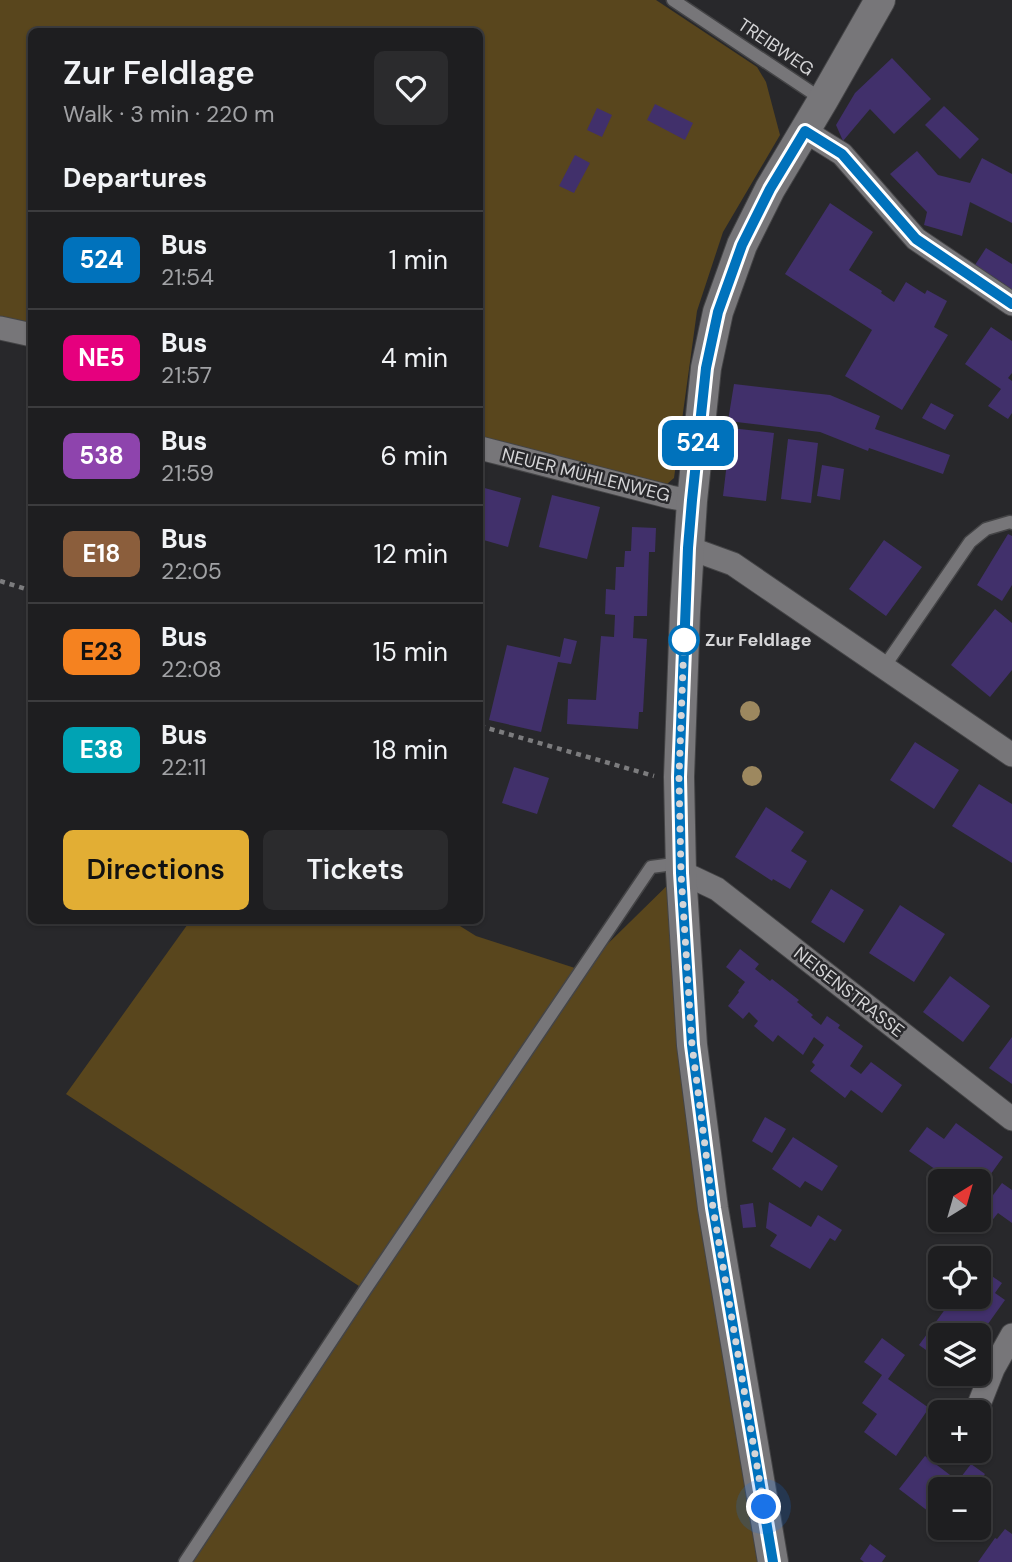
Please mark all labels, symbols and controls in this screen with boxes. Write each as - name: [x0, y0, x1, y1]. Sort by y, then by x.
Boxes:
- street label: TREIBWEG: [733, 13, 819, 81]
- text: Zur Feldlage: [63, 51, 255, 94]
- button: heart: [374, 51, 448, 125]
- text: Walk · 3 min · 220 m: [63, 99, 275, 129]
- text: Departures: [63, 161, 207, 195]
- text: Bus: [161, 228, 207, 262]
- text: 1 min: [389, 243, 448, 277]
- text: 524: [79, 244, 124, 275]
- text: 21:54: [161, 262, 214, 292]
- text: Bus: [161, 326, 207, 360]
- text: 4 min: [381, 341, 448, 375]
- text: NE5: [78, 342, 125, 373]
- text: 21:57: [161, 360, 212, 390]
- line badge: 524: [658, 420, 738, 466]
- text: Bus: [161, 424, 207, 458]
- text: 524: [676, 427, 720, 458]
- text: 6 min: [380, 439, 448, 473]
- text: 538: [79, 440, 124, 471]
- street label: NEUER MÜHLENWEG: [499, 442, 673, 508]
- text: 21:59: [161, 458, 214, 488]
- text: Bus: [161, 522, 207, 556]
- text: 12 min: [374, 537, 448, 571]
- text: E18: [83, 538, 120, 569]
- text: 22:05: [161, 556, 222, 586]
- text: Bus: [161, 620, 207, 654]
- marker: Zur Feldlage: [669, 625, 699, 655]
- place label: Zur Feldlage: [705, 628, 812, 652]
- text: 15 min: [373, 635, 448, 669]
- text: E23: [80, 636, 123, 667]
- text: 22:08: [161, 654, 222, 684]
- text: Bus: [161, 718, 207, 752]
- text: 18 min: [373, 733, 448, 767]
- text: E38: [80, 734, 123, 765]
- text: 22:11: [161, 752, 207, 782]
- button: Directions: [63, 830, 249, 910]
- button: Tickets: [263, 830, 448, 910]
- street label: NEISENSTRASSE: [789, 941, 909, 1043]
- north arrow: [928, 1169, 990, 1232]
- map controls: [928, 1169, 991, 1540]
- button: locate: [928, 1246, 991, 1309]
- button: layers: [928, 1323, 991, 1386]
- button: +: [928, 1400, 991, 1463]
- button: −: [928, 1477, 991, 1540]
- your location: [746, 1489, 781, 1524]

